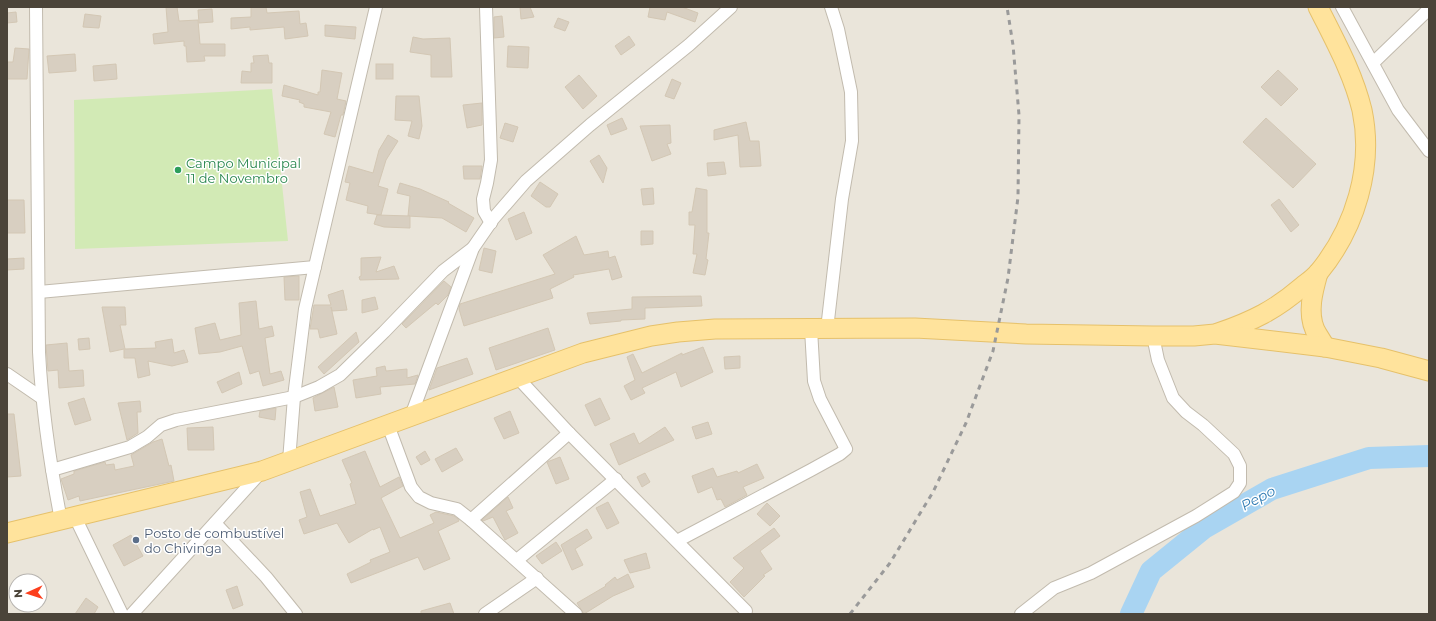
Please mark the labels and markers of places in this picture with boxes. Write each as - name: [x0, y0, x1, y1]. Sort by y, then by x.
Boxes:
- place label: Campo Municipal 11 de Novembro: [186, 155, 301, 186]
- marker: Campo Municipal 11 de Novembro: [173, 165, 183, 175]
- place label: Posto de combustível do Chivinga: [144, 525, 284, 556]
- marker: Posto de combustível do Chivinga: [131, 535, 141, 545]

